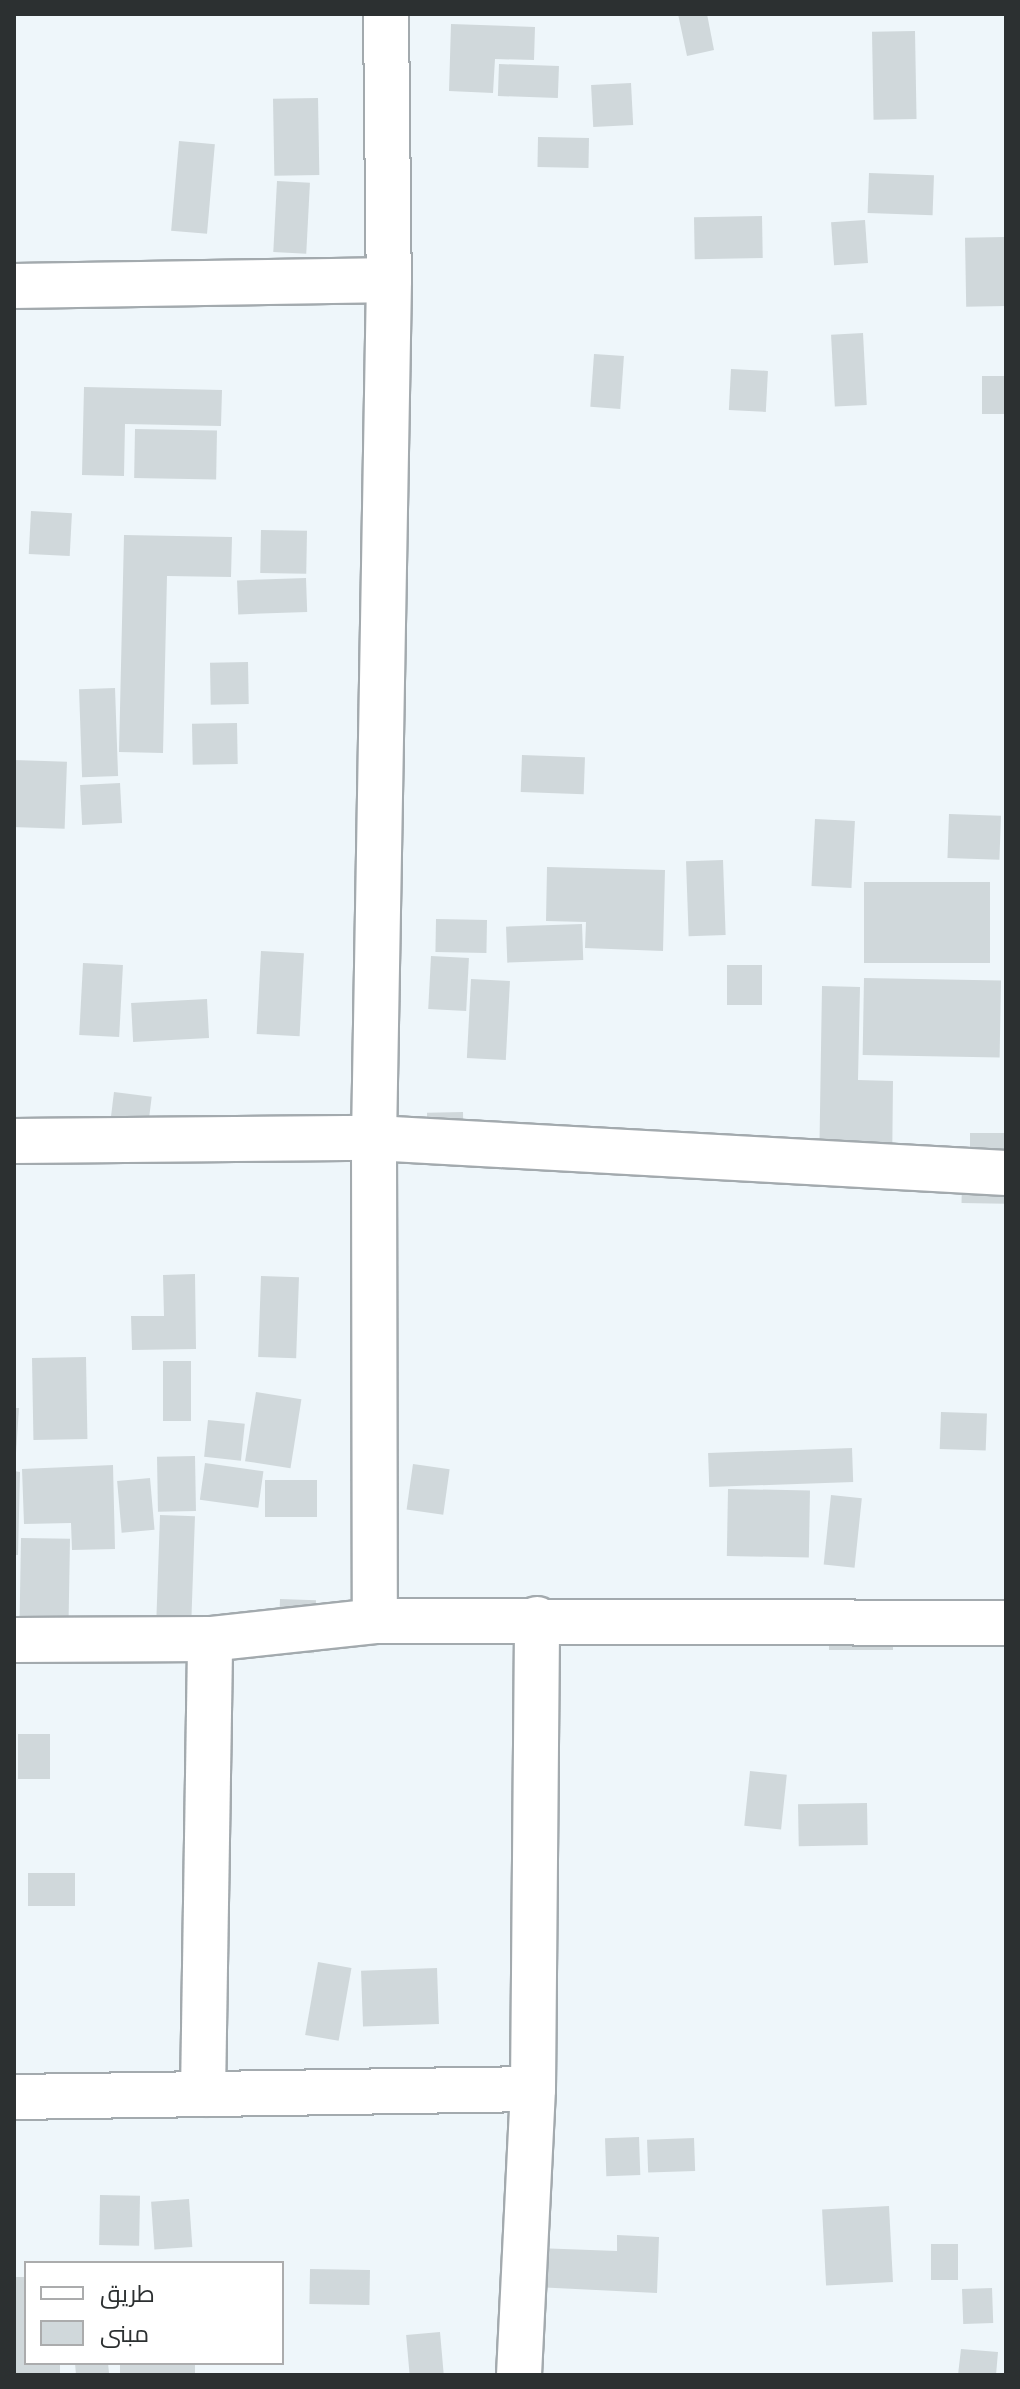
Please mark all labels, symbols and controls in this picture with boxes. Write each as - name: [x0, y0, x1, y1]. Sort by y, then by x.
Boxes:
- legend: [24, 2261, 284, 2365]
- text: طريق: [100, 2279, 155, 2308]
- text: مبنى: [100, 2319, 149, 2348]

